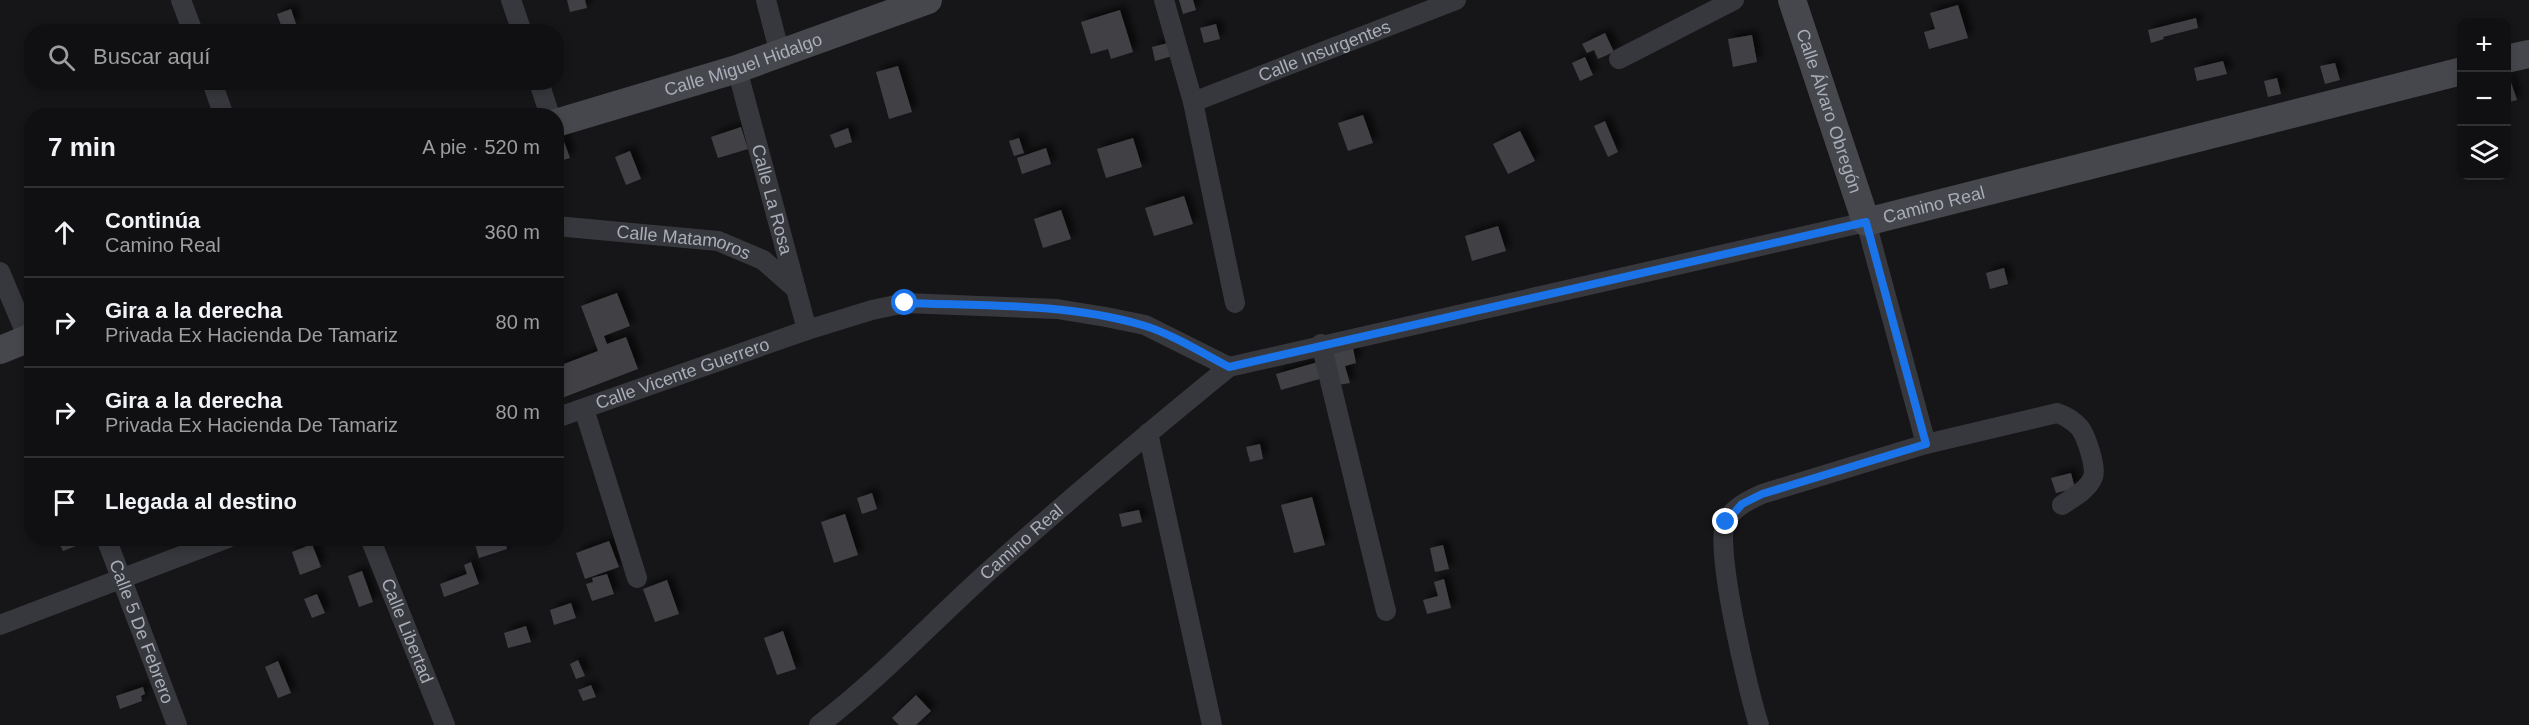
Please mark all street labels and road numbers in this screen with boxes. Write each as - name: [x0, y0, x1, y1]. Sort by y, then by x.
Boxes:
- street label: Calle Insurgentes: [1255, 16, 1393, 86]
- street label: Calle Álvaro Obregón: [1792, 26, 1866, 196]
- street label: Calle Miguel Hidalgo: [662, 29, 825, 100]
- street label: Calle La Rosa: [748, 142, 797, 258]
- street label: Camino Real: [1881, 182, 1987, 227]
- street label: Calle Matamoros: [616, 222, 754, 264]
- street label: Calle Vicente Guerrero: [593, 334, 772, 413]
- street label: Camino Real: [976, 500, 1067, 584]
- street label: Calle 5 De Febrero: [105, 557, 178, 706]
- street label: Calle Libertad: [377, 576, 437, 686]

